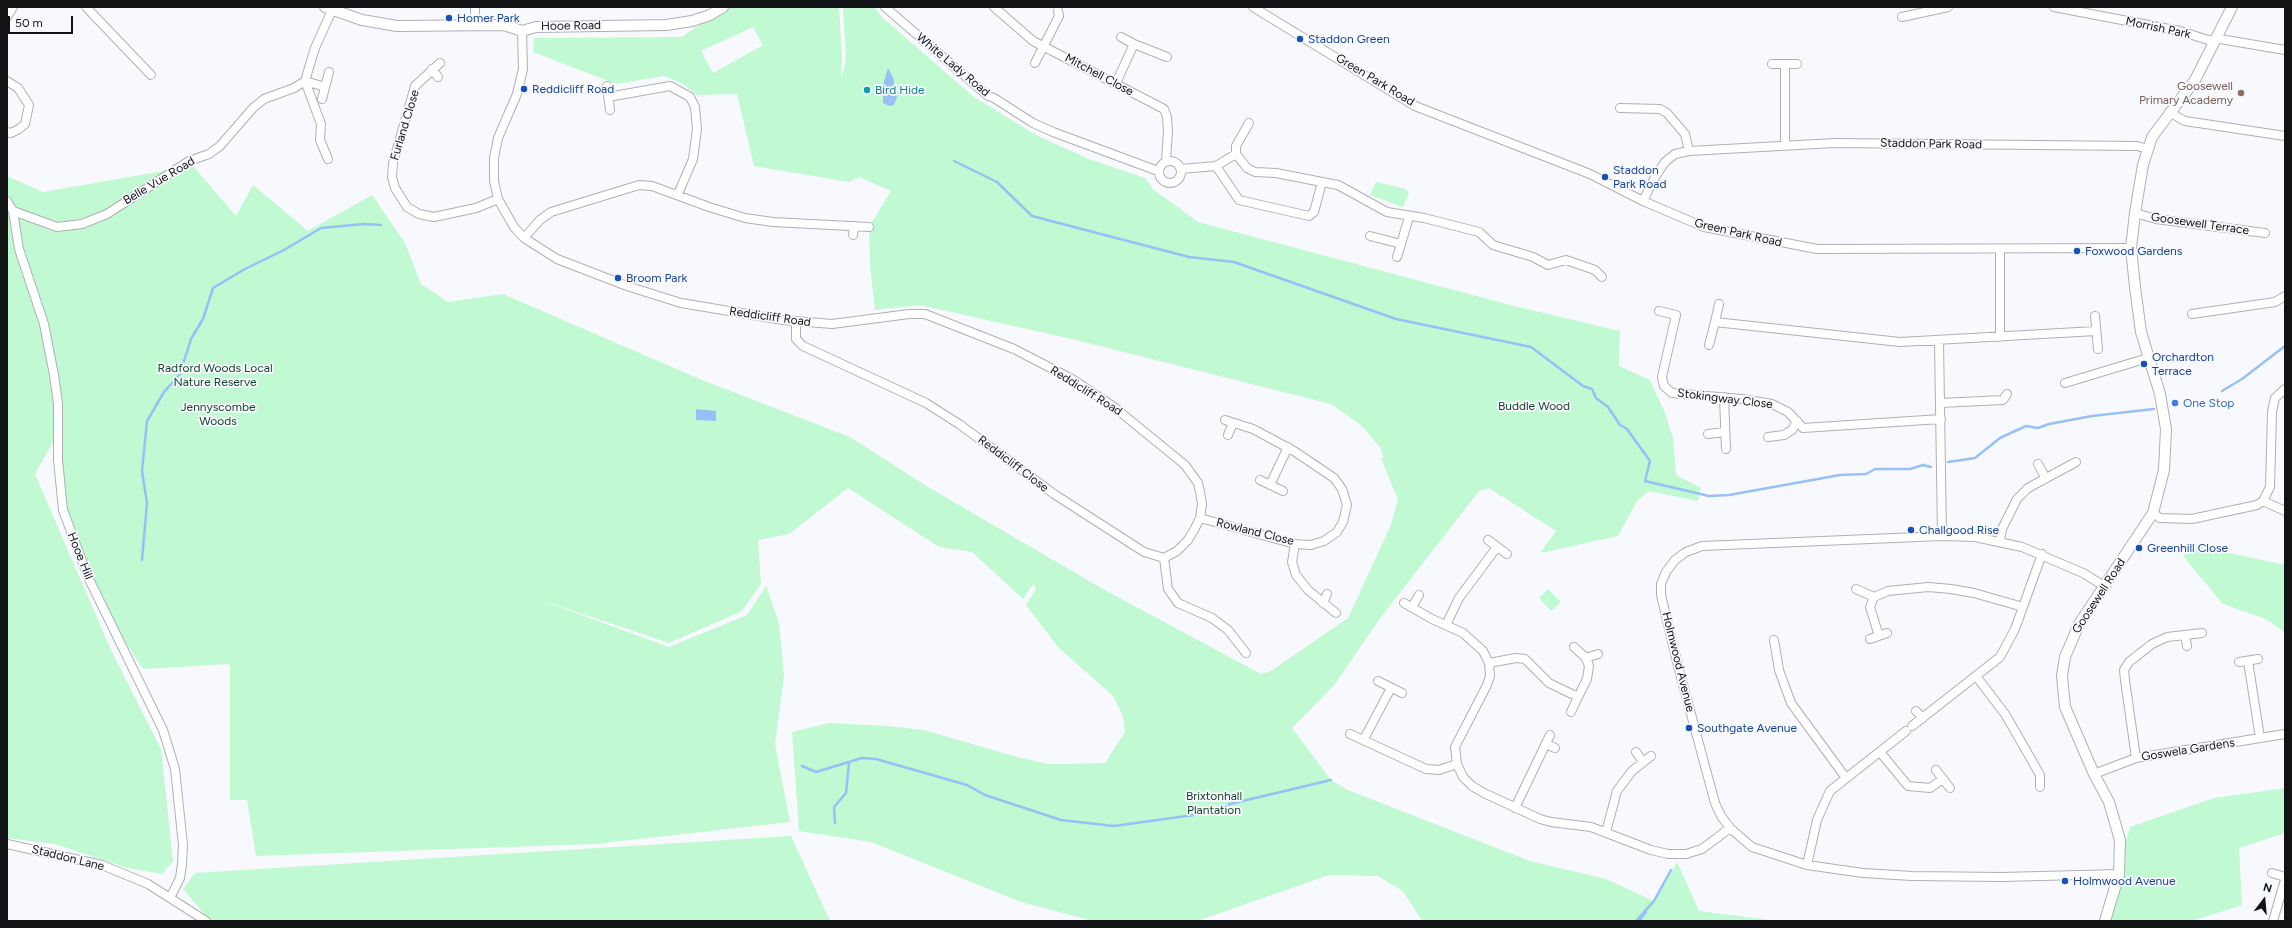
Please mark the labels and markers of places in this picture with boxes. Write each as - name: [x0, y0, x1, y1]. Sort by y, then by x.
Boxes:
- place label: Homer Park: [457, 11, 520, 25]
- marker: Homer Park: [444, 13, 454, 23]
- place label: Staddon Green: [1308, 32, 1390, 46]
- marker: Staddon Green: [1295, 34, 1305, 44]
- place label: Goosewell Primary Academy: [2139, 79, 2233, 107]
- place label: Reddicliff Road: [532, 82, 614, 96]
- place label: Bird Hide: [875, 83, 925, 97]
- marker: Reddicliff Road: [519, 84, 529, 94]
- marker: Bird Hide: [862, 85, 872, 95]
- marker: Goosewell Primary Academy: [2236, 88, 2246, 98]
- place label: Staddon Park Road: [1613, 163, 1666, 191]
- marker: Staddon Park Road: [1600, 172, 1610, 182]
- place label: Foxwood Gardens: [2085, 244, 2182, 258]
- marker: Foxwood Gardens: [2072, 246, 2082, 256]
- place label: Broom Park: [626, 271, 687, 285]
- marker: Broom Park: [613, 273, 623, 283]
- place label: Orchardton Terrace: [2152, 350, 2214, 378]
- marker: Orchardton Terrace: [2139, 359, 2149, 369]
- place label: One Stop: [2183, 396, 2234, 410]
- marker: One Stop: [2170, 398, 2180, 408]
- place label: Challgood Rise: [1919, 523, 1999, 537]
- marker: Challgood Rise: [1906, 525, 1916, 535]
- place label: Greenhill Close: [2147, 541, 2228, 555]
- marker: Greenhill Close: [2134, 543, 2144, 553]
- place label: Southgate Avenue: [1697, 721, 1797, 735]
- marker: Southgate Avenue: [1684, 723, 1694, 733]
- place label: Holmwood Avenue: [2073, 874, 2175, 888]
- marker: Holmwood Avenue: [2060, 876, 2070, 886]

